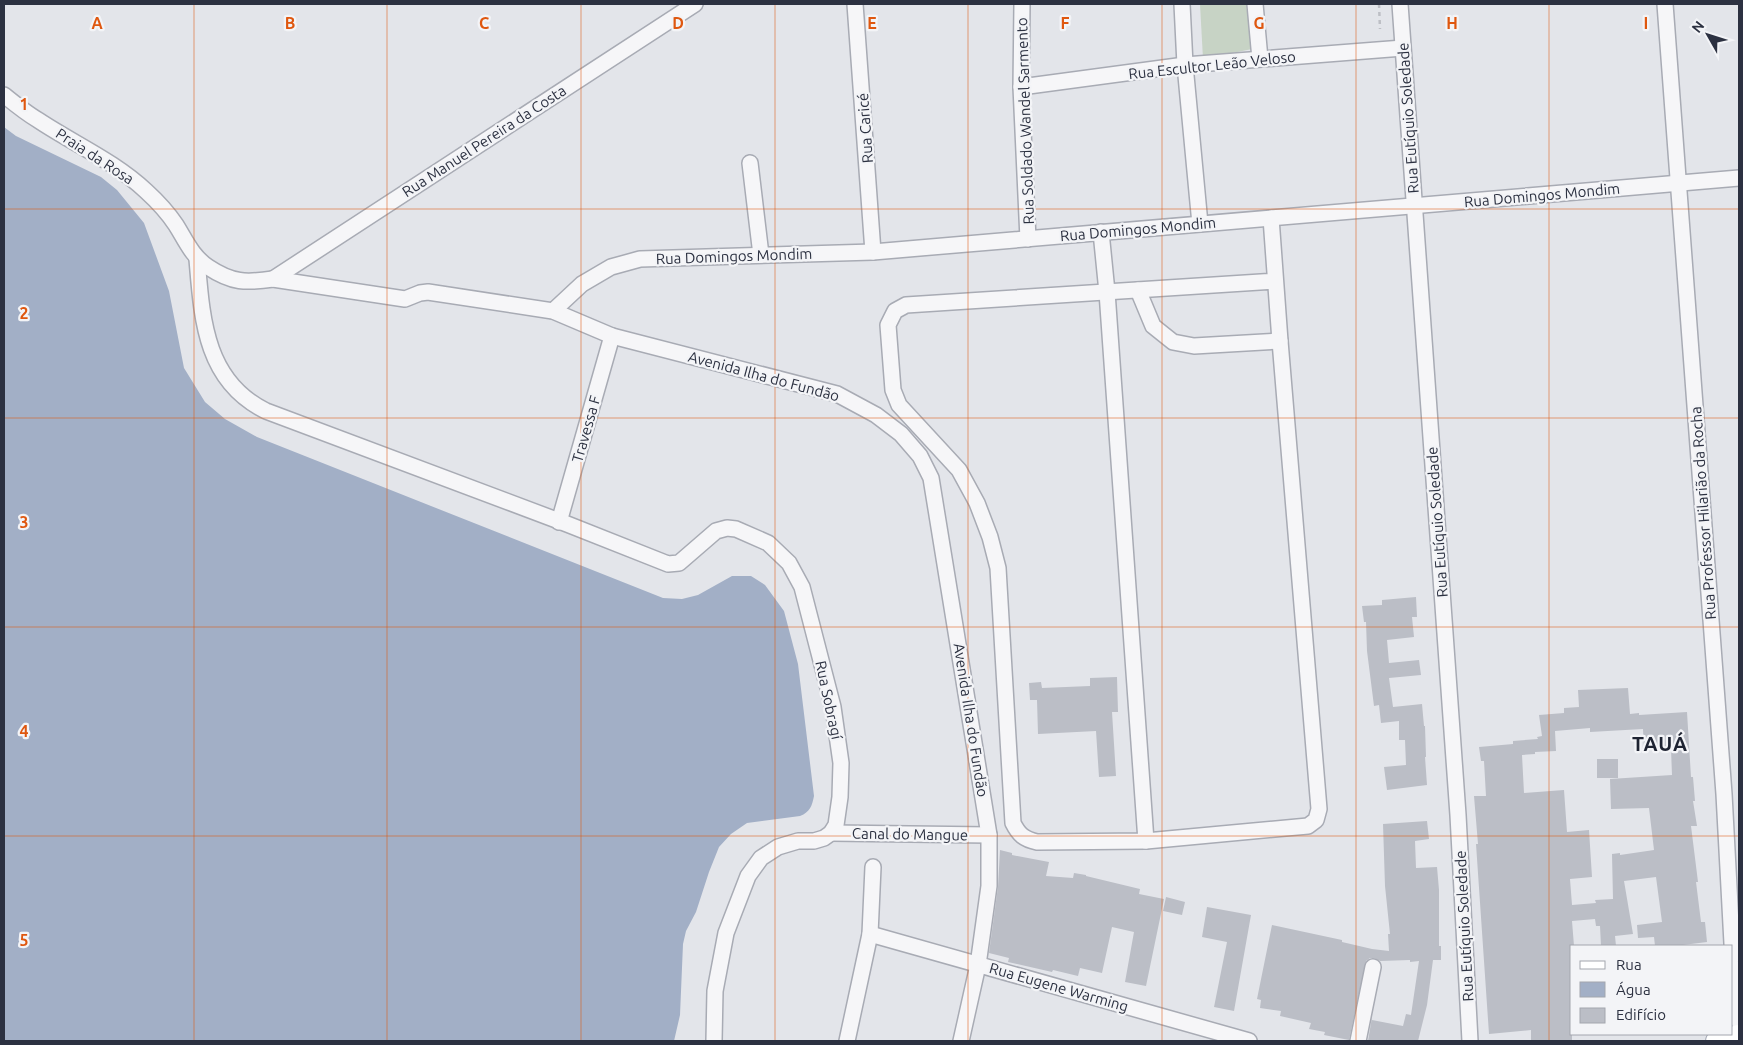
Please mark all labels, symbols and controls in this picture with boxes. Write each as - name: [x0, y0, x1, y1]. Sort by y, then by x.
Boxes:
- north arrow: [1683, 10, 1733, 60]
- text: A: [91, 14, 103, 32]
- text: B: [285, 14, 295, 32]
- text: C: [479, 14, 489, 32]
- text: D: [672, 14, 684, 32]
- text: E: [867, 14, 877, 32]
- text: F: [1061, 14, 1070, 32]
- text: G: [1253, 14, 1265, 32]
- text: H: [1446, 14, 1458, 32]
- text: I: [1644, 14, 1648, 32]
- street label: Rua Soldado Wandel Sarmento: [1013, 17, 1037, 225]
- text: N: [1688, 18, 1707, 36]
- street label: Rua Eutíquio Soledade: [1394, 42, 1422, 194]
- street label: Rua Escultor Leão Veloso: [1127, 48, 1297, 82]
- street label: Rua Manuel Pereira da Costa: [399, 82, 569, 200]
- street label: Rua Caricé: [854, 92, 876, 164]
- text: 1: [19, 95, 29, 113]
- street label: Praia da Rosa: [53, 125, 137, 187]
- street label: Rua Domingos Mondim: [1463, 180, 1621, 210]
- street label: Rua Domingos Mondim: [1059, 214, 1217, 244]
- street label: Rua Domingos Mondim: [655, 245, 813, 267]
- text: 2: [19, 304, 29, 322]
- street label: Avenida Ilha do Fundão: [687, 348, 841, 404]
- street label: Travessa F: [568, 393, 604, 464]
- street label: Rua Professor Hilarião da Rocha: [1687, 406, 1719, 620]
- street label: Rua Eutíquio Soledade: [1423, 446, 1451, 598]
- text: 3: [19, 513, 29, 531]
- street label: Avenida Ilha do Fundão: [950, 642, 992, 798]
- street label: Rua Sobragí: [812, 659, 846, 741]
- text: 4: [19, 722, 29, 740]
- district label: TAUÁ: [1632, 731, 1688, 755]
- street label: Canal do Mangue: [852, 824, 968, 844]
- street label: Rua Eutíquio Soledade: [1452, 850, 1476, 1002]
- text: 5: [19, 931, 29, 949]
- legend: [1570, 945, 1733, 1035]
- text: Rua: [1616, 956, 1642, 973]
- street label: Rua Eugene Warming: [988, 959, 1130, 1015]
- text: Água: [1616, 981, 1651, 998]
- text: Edifício: [1616, 1006, 1666, 1023]

